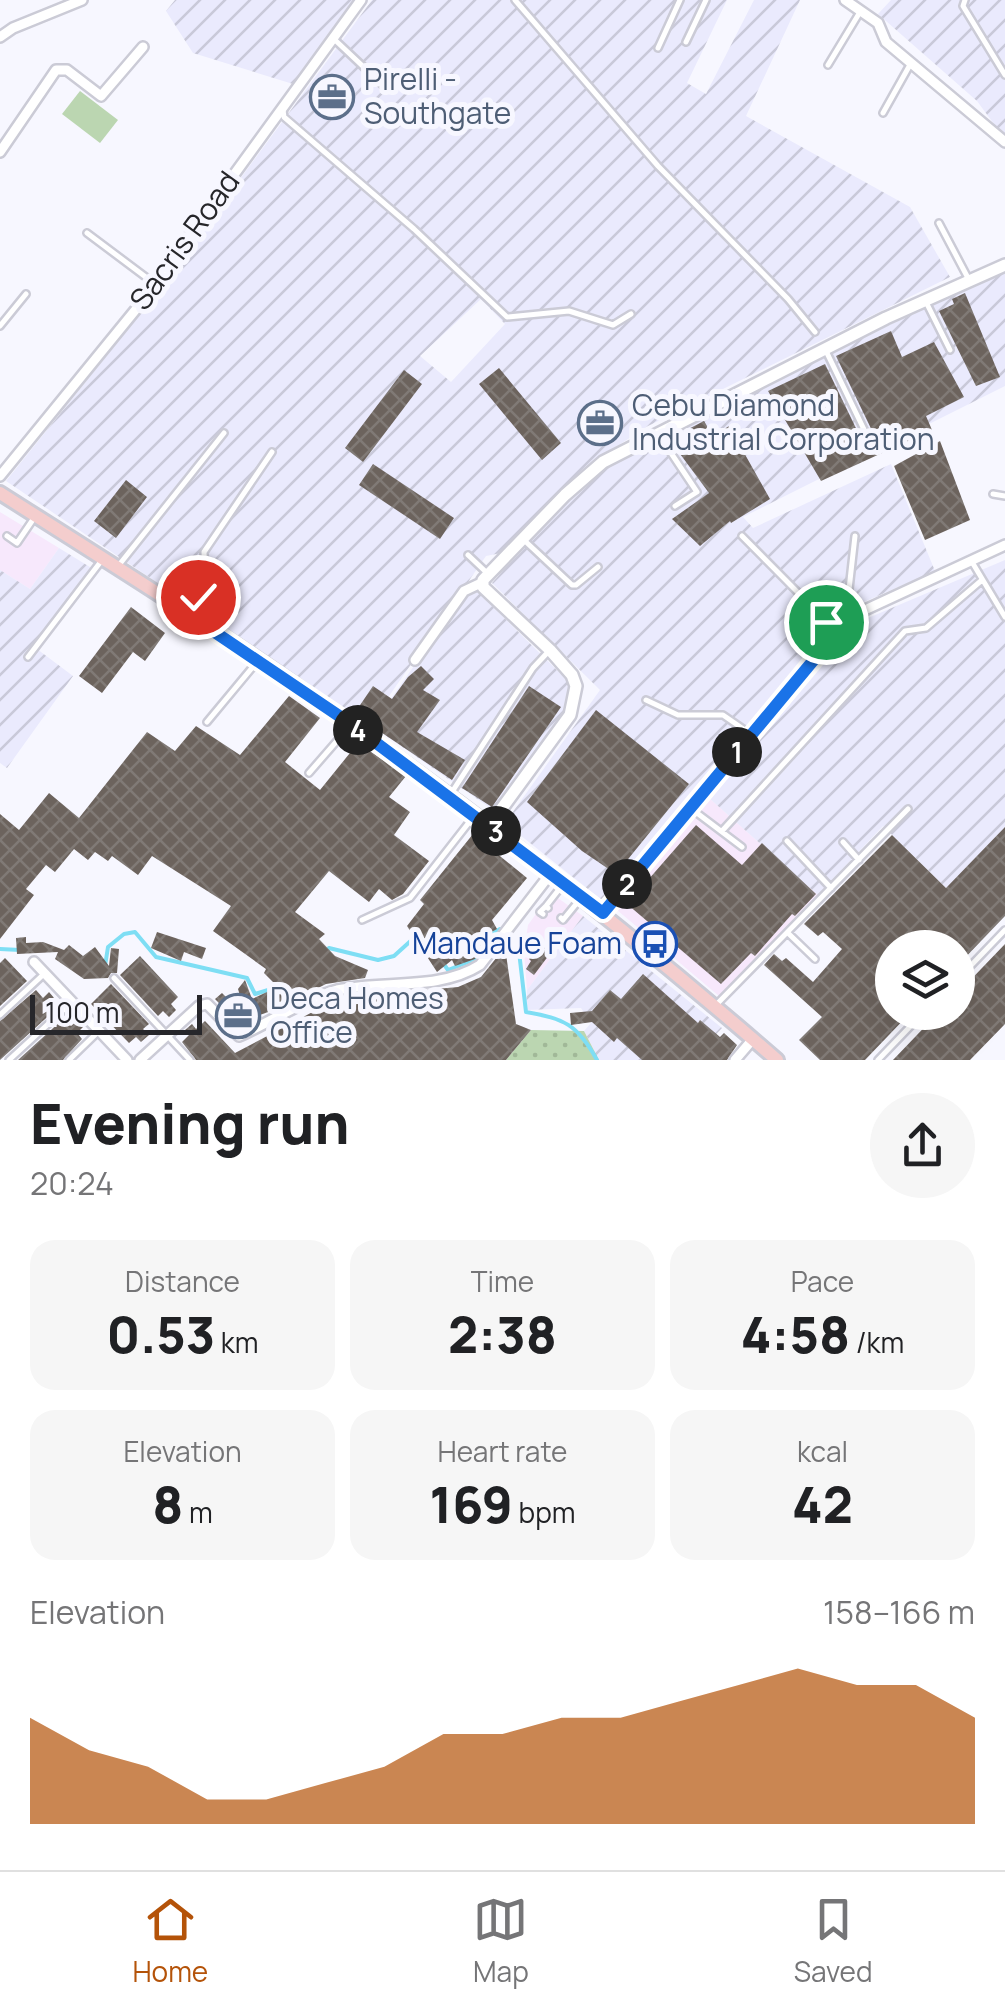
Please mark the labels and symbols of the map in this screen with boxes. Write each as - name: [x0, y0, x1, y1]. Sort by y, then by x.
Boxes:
- place label: Pirelli - Southgate: [364, 58, 511, 133]
- office icon: Pirelli - Southgate: [309, 74, 355, 120]
- street label: Sacris Road: [119, 162, 248, 318]
- place label: Cebu Diamond Industrial Corporation: [632, 384, 935, 459]
- office icon: Cebu Diamond Industrial Corporation: [577, 400, 623, 446]
- pin: [156, 555, 241, 640]
- pin: [784, 580, 869, 665]
- pin: 4: [333, 705, 383, 755]
- pin: 1: [712, 727, 762, 777]
- pin: 3: [471, 806, 521, 856]
- pin: 2: [602, 859, 652, 909]
- bus stop icon: Mandaue Foam: [632, 921, 678, 967]
- place label: Mandaue Foam: [412, 922, 622, 963]
- place label: Deca Homes Office: [270, 977, 444, 1052]
- scale bar: [30, 990, 202, 1034]
- office icon: Deca Homes Office: [215, 993, 261, 1039]

